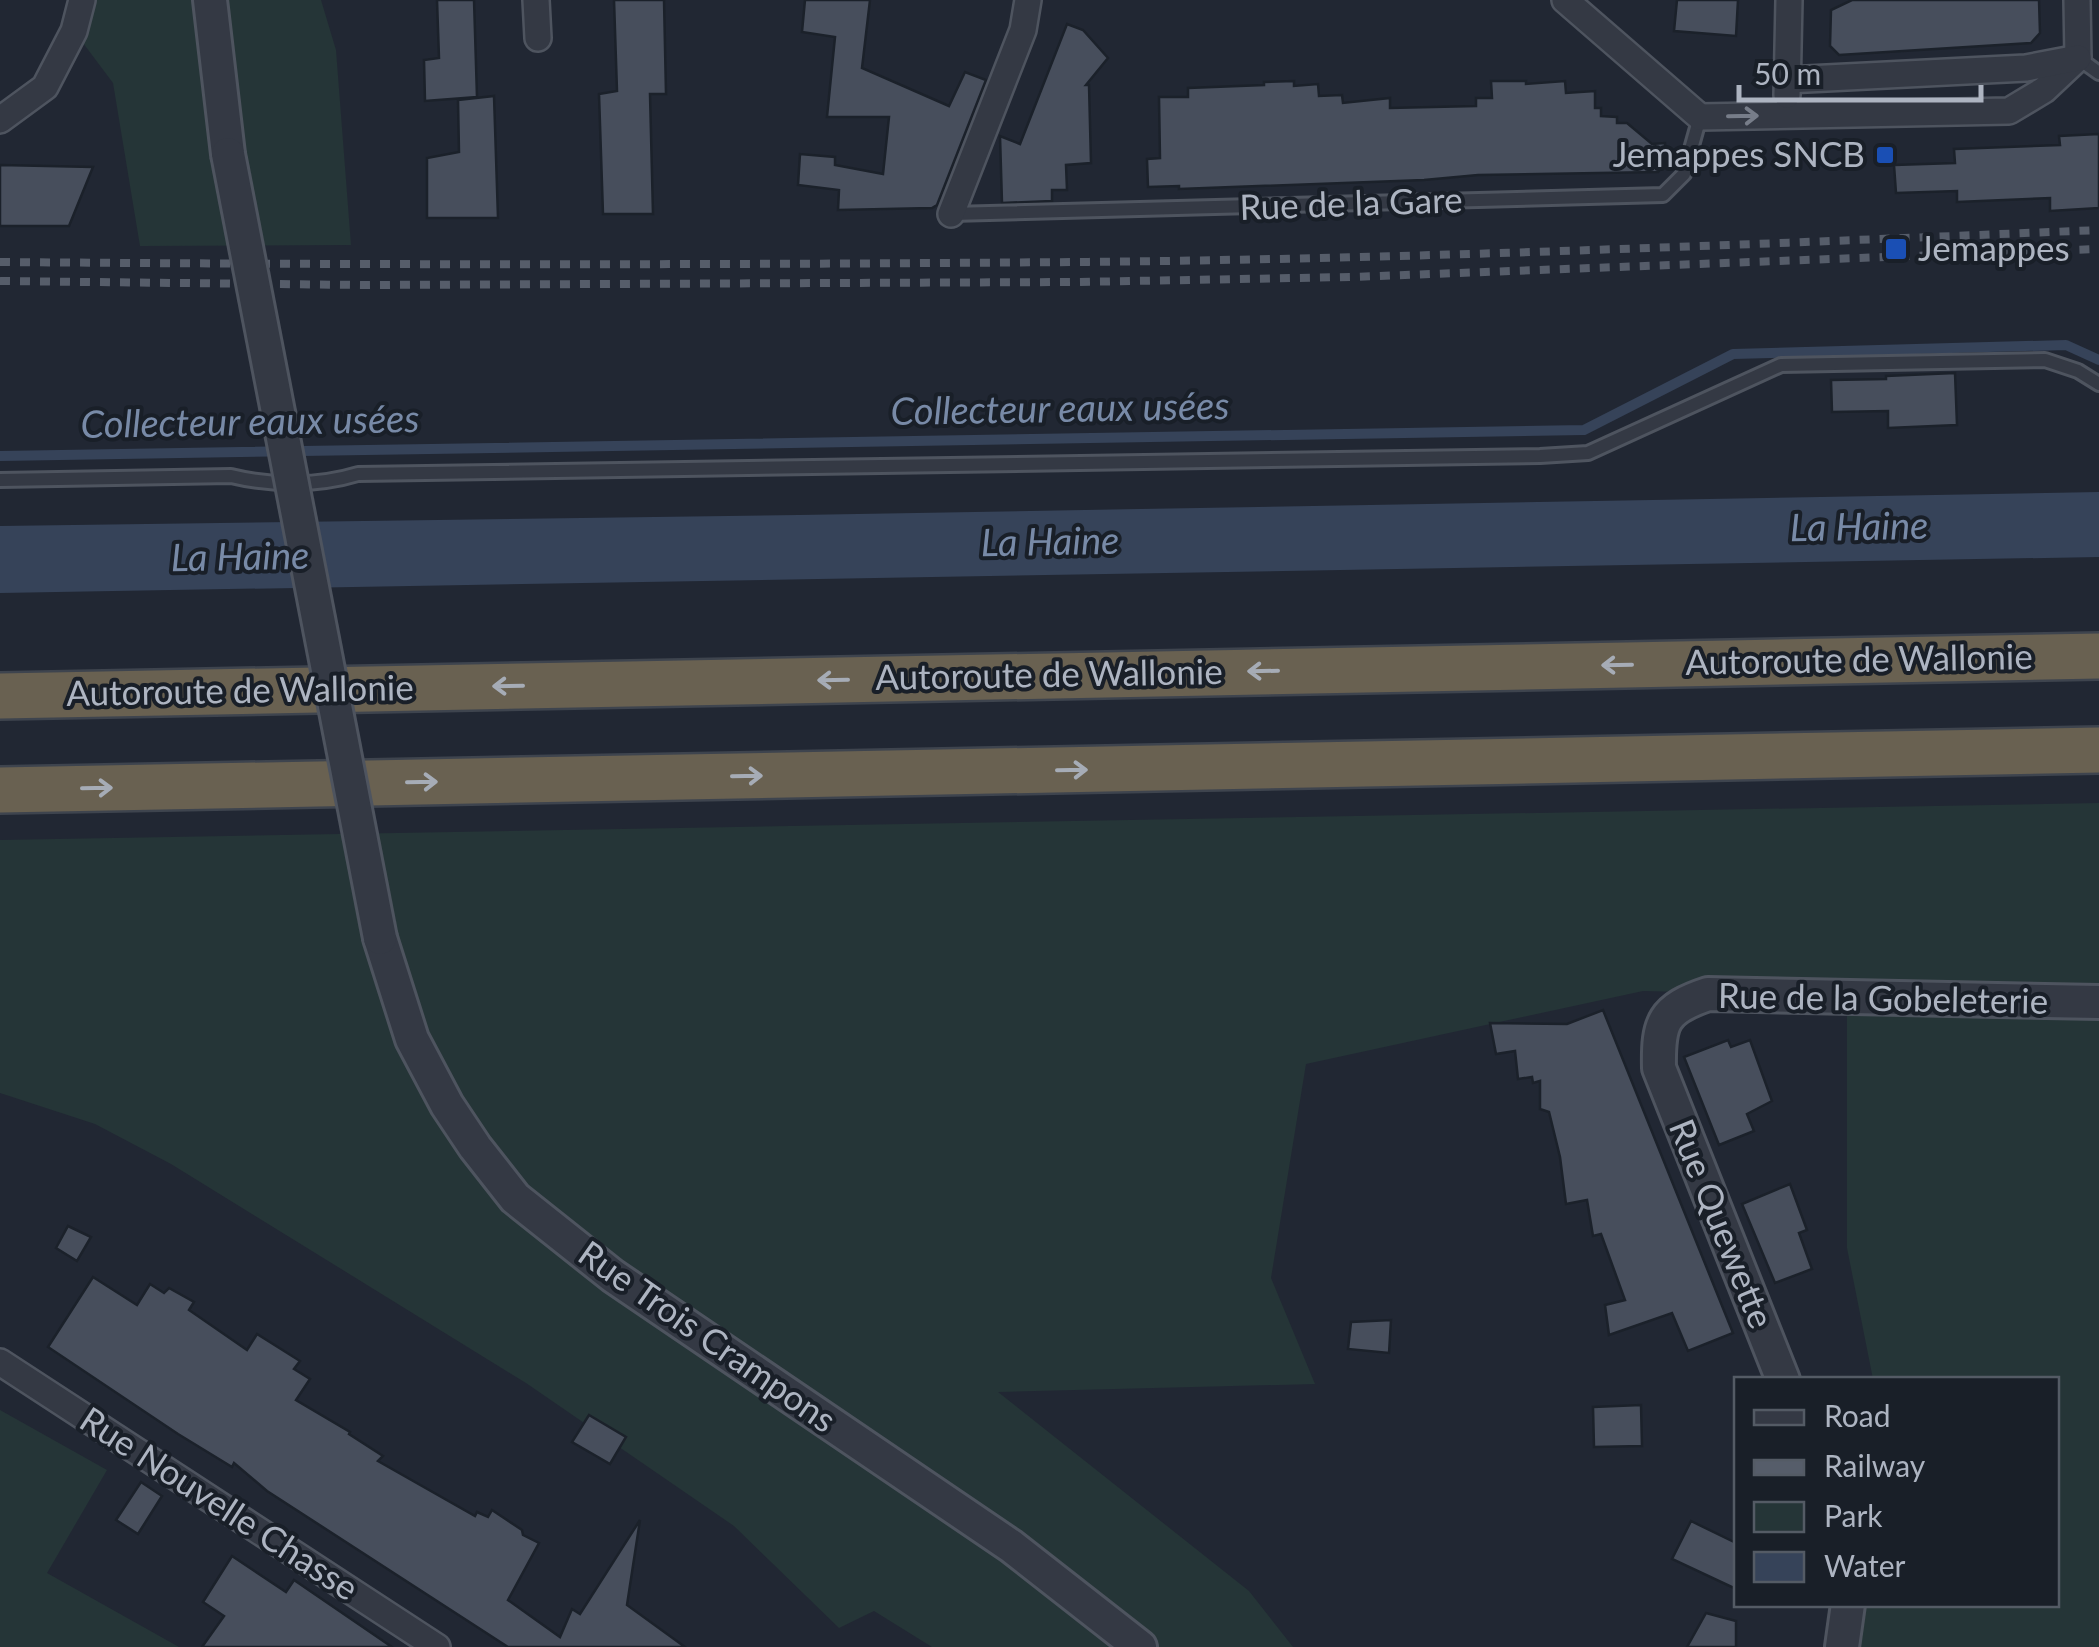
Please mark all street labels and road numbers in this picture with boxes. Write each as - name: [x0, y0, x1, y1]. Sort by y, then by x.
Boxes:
- street label: Rue de la Gare: [1239, 177, 1463, 227]
- street label: Autoroute de Wallonie: [1685, 634, 2033, 682]
- street label: Autoroute de Wallonie: [875, 649, 1223, 697]
- street label: Autoroute de Wallonie: [66, 665, 414, 713]
- street label: Rue de la Gobeleterie: [1718, 973, 2049, 1021]
- street label: Rue Quewette: [1662, 1113, 1784, 1334]
- street label: Rue Trois Crampons: [571, 1231, 845, 1440]
- street label: Rue Nouvelle Chasse: [73, 1397, 367, 1608]

